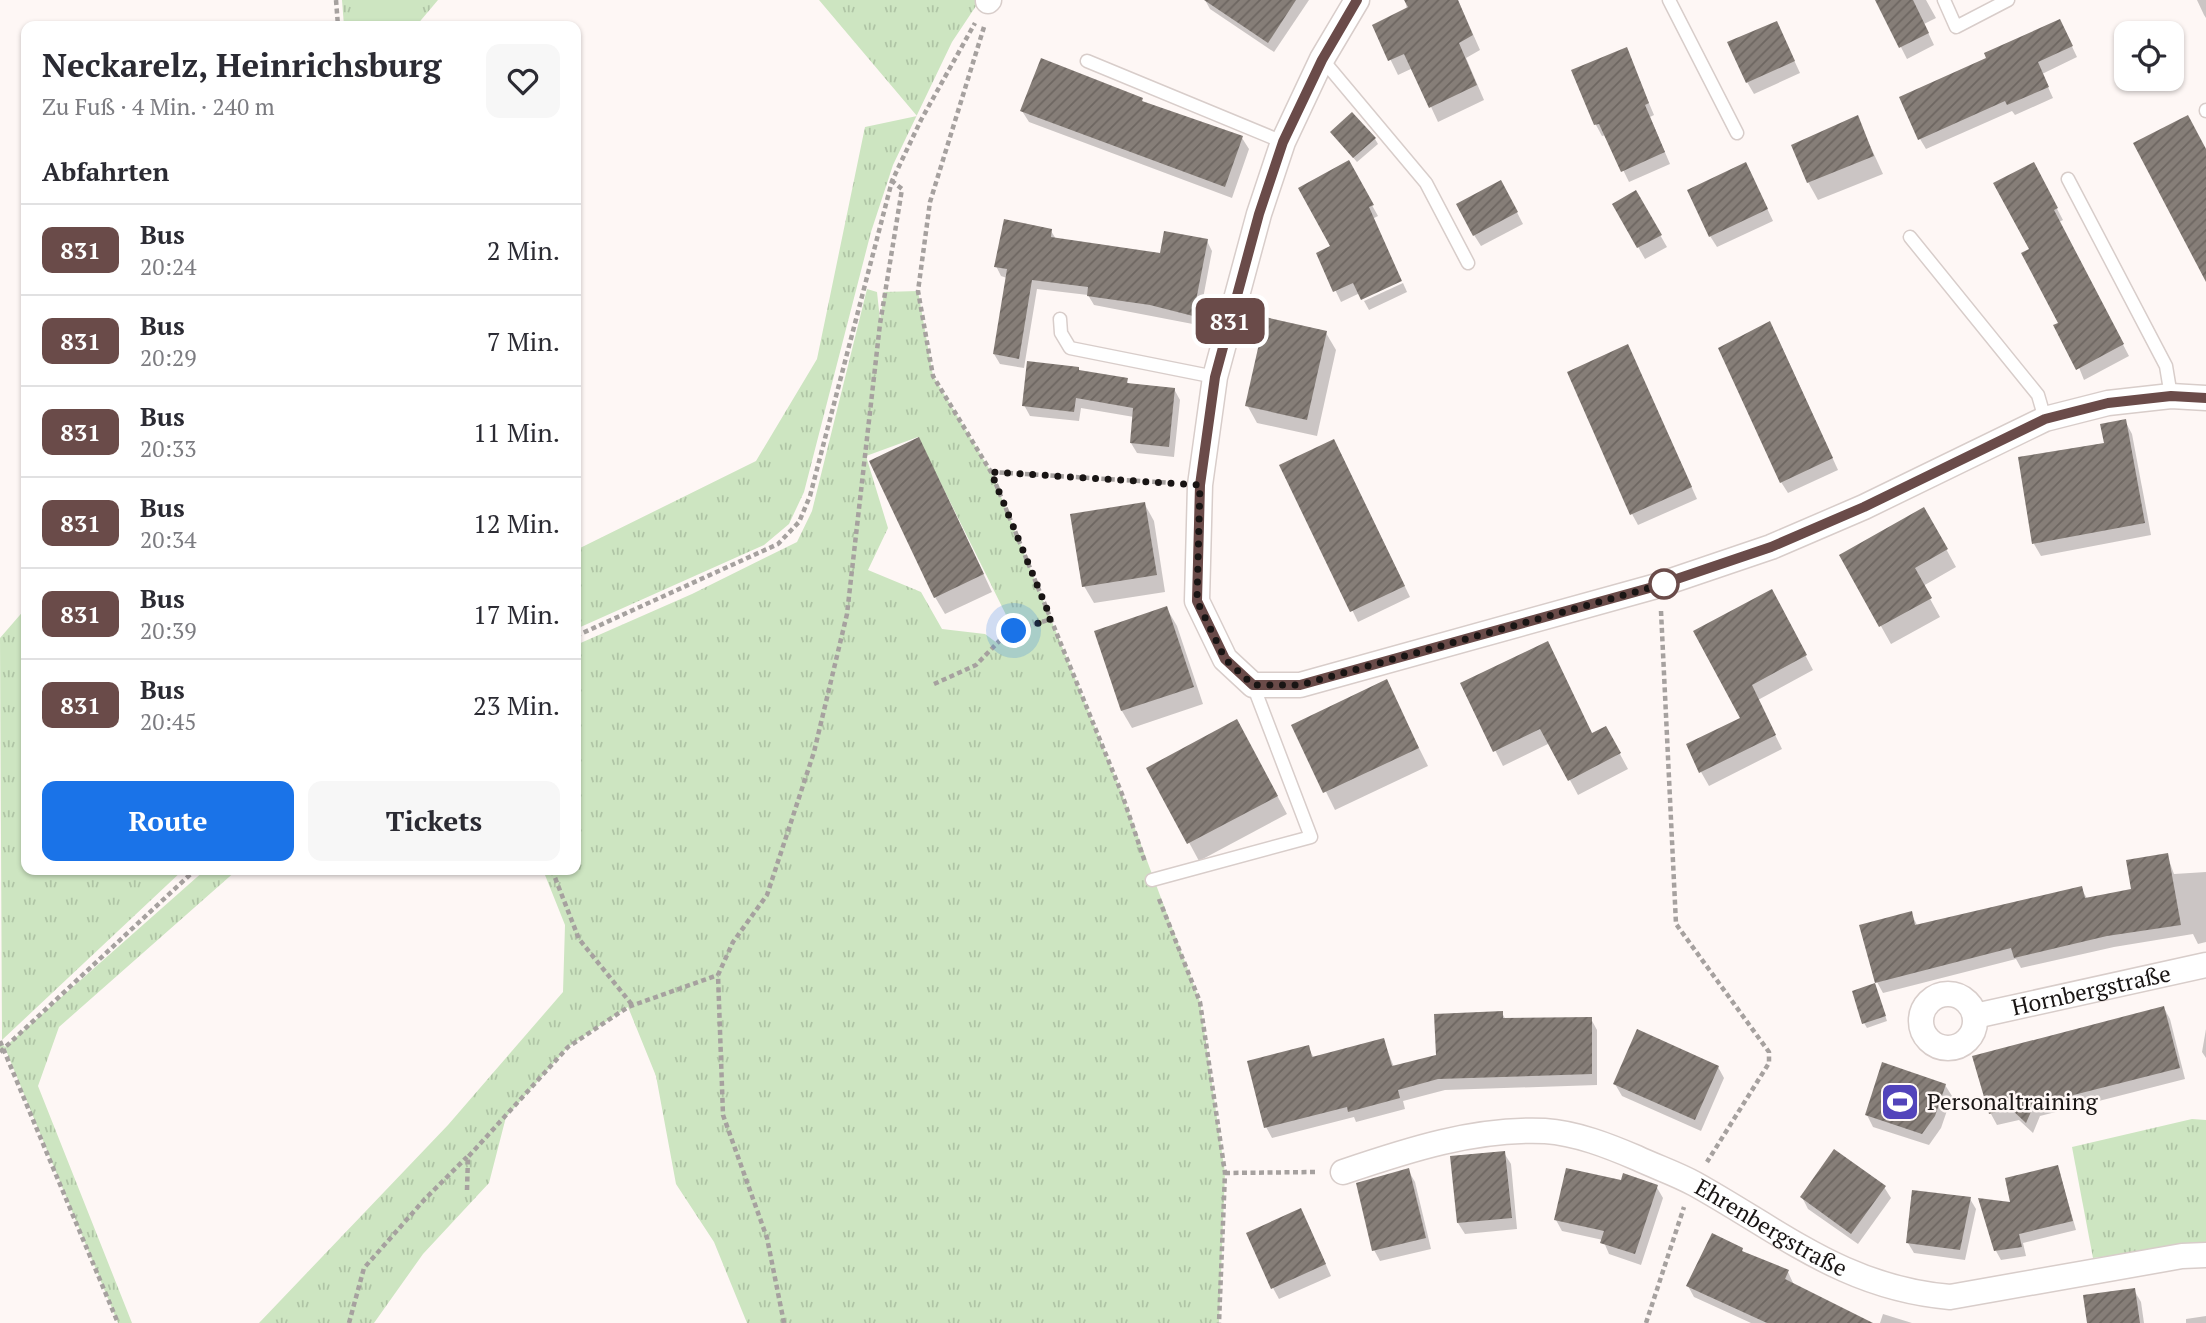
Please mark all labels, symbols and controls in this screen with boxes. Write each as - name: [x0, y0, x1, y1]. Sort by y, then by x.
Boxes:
- map controls: [2114, 21, 2184, 91]
- button: locate: [2114, 21, 2184, 91]
- text: Neckarelz, Heinrichsburg: [42, 43, 441, 86]
- button: heart: [486, 44, 560, 118]
- text: Zu Fuß · 4 Min. · 240 m: [42, 91, 275, 122]
- text: Abfahrten: [42, 154, 169, 188]
- text: Bus: [140, 217, 185, 251]
- text: 2 Min.: [487, 233, 560, 267]
- text: 831: [60, 234, 101, 266]
- text: 20:24: [140, 251, 197, 282]
- line badge: 831: [1190, 298, 1270, 344]
- text: 831: [1210, 305, 1250, 337]
- text: Bus: [140, 308, 185, 342]
- text: 7 Min.: [487, 324, 560, 358]
- text: 831: [60, 325, 101, 357]
- text: 20:29: [140, 342, 197, 373]
- text: Bus: [140, 399, 185, 433]
- text: 11 Min.: [473, 415, 560, 449]
- text: 831: [60, 416, 101, 448]
- text: 20:33: [140, 433, 197, 464]
- text: Bus: [140, 490, 185, 524]
- text: 12 Min.: [473, 506, 560, 540]
- text: 831: [60, 507, 101, 539]
- text: 20:34: [140, 524, 197, 555]
- unlabelled marker: [1649, 569, 1679, 599]
- text: Bus: [140, 581, 185, 615]
- text: 17 Min.: [473, 597, 560, 631]
- text: 831: [60, 598, 101, 630]
- your location: [996, 613, 1031, 648]
- text: 20:39: [140, 615, 197, 646]
- text: Bus: [140, 672, 185, 706]
- text: 23 Min.: [473, 688, 560, 722]
- text: 831: [60, 689, 101, 721]
- text: 20:45: [140, 706, 197, 737]
- button: Route: [42, 781, 294, 861]
- button: Tickets: [308, 781, 560, 861]
- street label: Hornbergstraße: [2008, 957, 2174, 1022]
- sports icon: Personaltraining: [1879, 1081, 1921, 1123]
- place label: Personaltraining: [1927, 1086, 2098, 1117]
- street label: Ehrenbergstraße: [1690, 1171, 1852, 1284]

